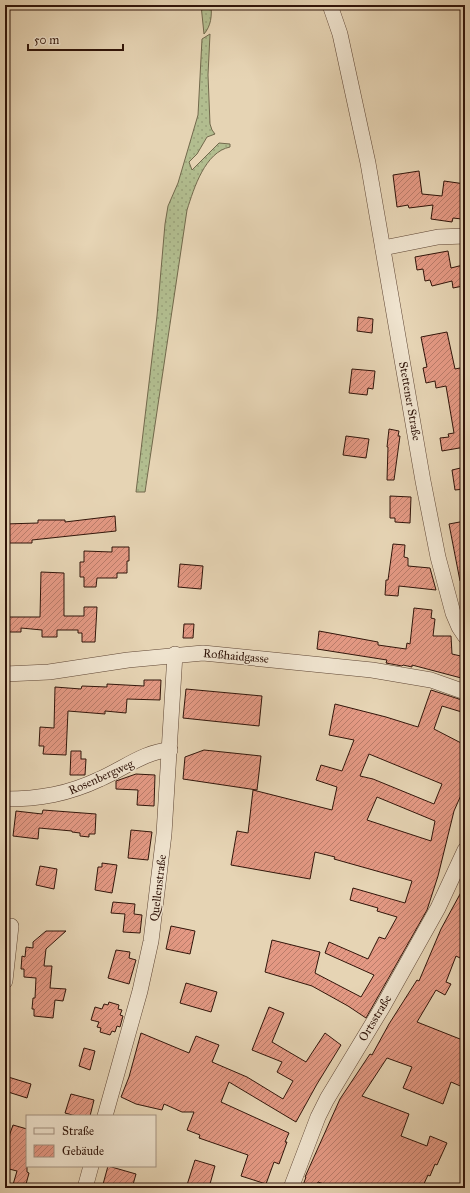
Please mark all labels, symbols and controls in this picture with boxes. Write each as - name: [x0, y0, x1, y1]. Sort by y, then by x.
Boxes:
- scale bar: [28, 26, 123, 52]
- text: 50 m: [34, 33, 59, 47]
- street label: Stettener Straße: [396, 360, 424, 442]
- street label: Roßhaidgasse: [202, 646, 270, 667]
- street label: Rosenbergweg: [66, 756, 136, 798]
- street label: Quellenstraße: [147, 854, 169, 922]
- street label: Ortsstraße: [356, 992, 394, 1044]
- legend: [26, 1115, 156, 1167]
- text: Straße: [62, 1124, 94, 1138]
- text: Gebäude: [62, 1144, 104, 1158]

